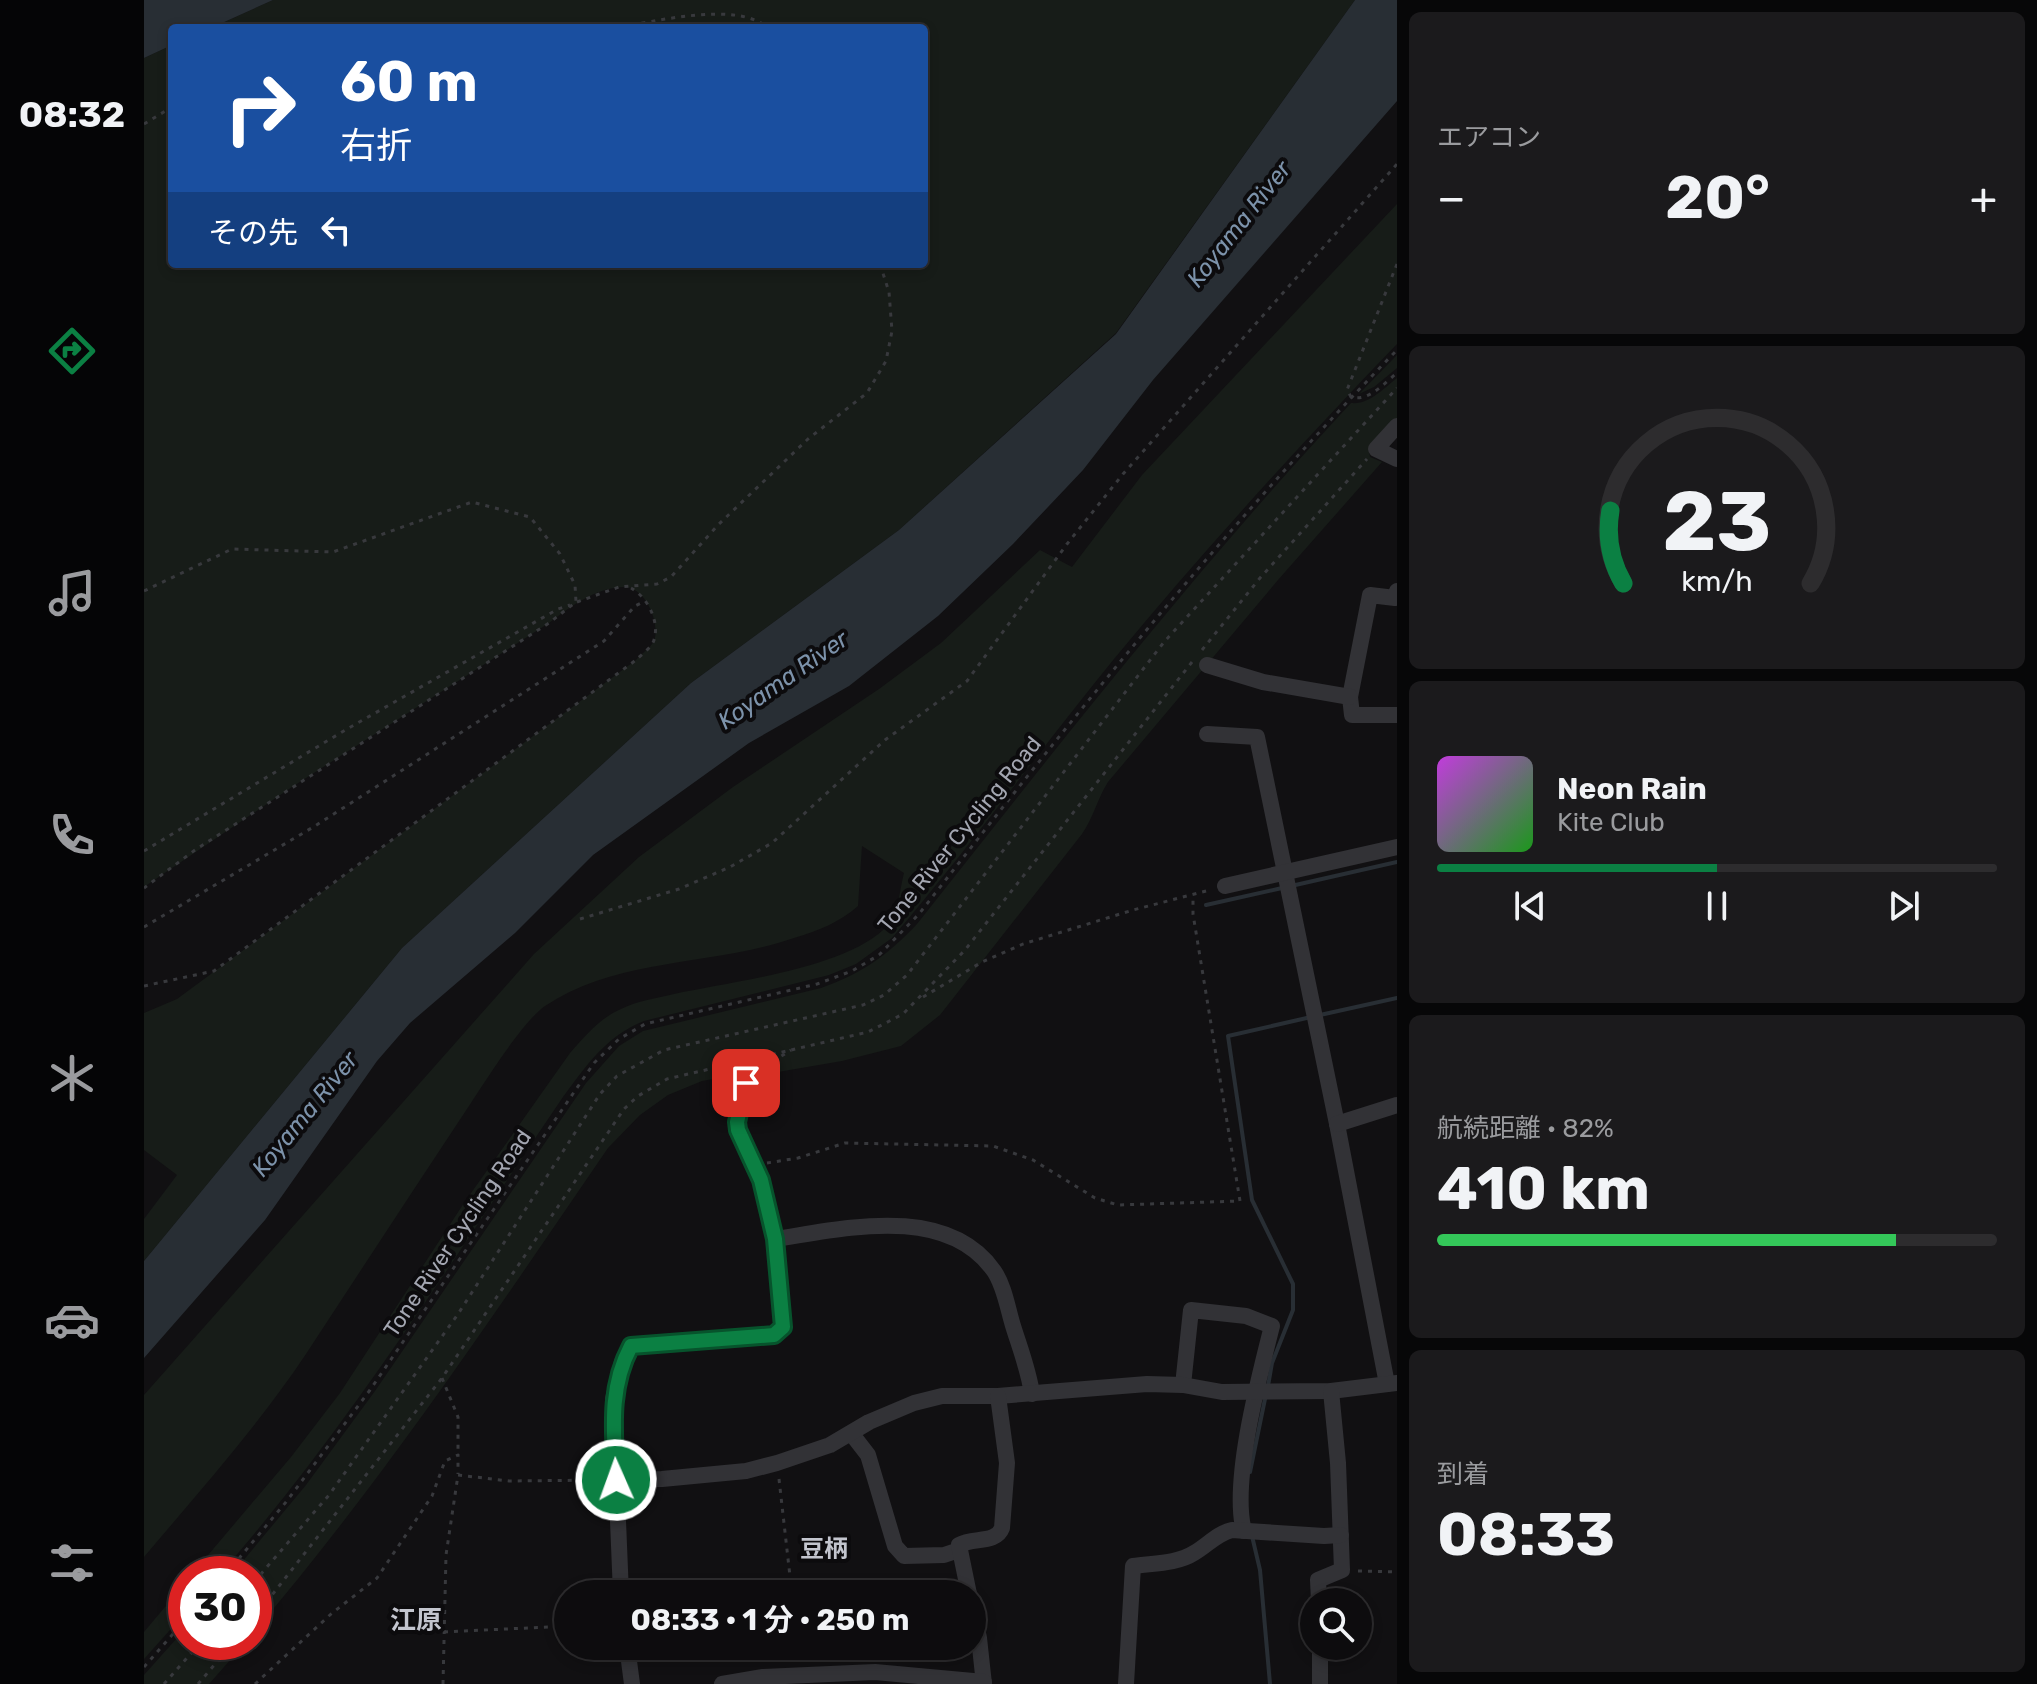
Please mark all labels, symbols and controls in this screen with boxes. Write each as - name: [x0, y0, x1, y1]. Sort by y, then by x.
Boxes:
- text: 60 m: [340, 49, 478, 115]
- icon: right: [208, 56, 312, 160]
- text: 08:32: [19, 93, 125, 136]
- text: エアコン: [1437, 122, 1541, 153]
- text: 右折: [340, 124, 412, 167]
- water label: Koyama River: [1181, 155, 1297, 293]
- text: 20°: [1665, 162, 1770, 233]
- text: −: [1437, 172, 1466, 224]
- text: +: [1970, 172, 1997, 224]
- icon: left: [314, 208, 358, 252]
- text: その先: [208, 215, 298, 251]
- icon: directions: [44, 323, 100, 379]
- text: 23: [1663, 471, 1771, 570]
- text: km/h: [1681, 564, 1753, 598]
- icon: music: [44, 565, 100, 621]
- water label: Koyama River: [713, 624, 854, 735]
- street label: Tone River Cycling Road: [872, 731, 1047, 938]
- text: Neon Rain: [1557, 771, 1707, 807]
- icon: phone: [44, 807, 100, 863]
- text: Kite Club: [1557, 807, 1665, 838]
- icon: previous: [1508, 884, 1552, 928]
- icon: pause: [1695, 884, 1739, 928]
- icon: next: [1882, 884, 1926, 928]
- water label: Koyama River: [246, 1045, 364, 1182]
- pin: [712, 1049, 780, 1117]
- icon: climate: [44, 1050, 100, 1106]
- icon: arrive: [724, 1061, 768, 1105]
- text: 航続距離 · 82%: [1437, 1113, 1614, 1144]
- street label: Tone River Cycling Road: [378, 1124, 537, 1342]
- text: 410 km: [1437, 1153, 1650, 1224]
- icon: car: [44, 1292, 100, 1348]
- position arrow: [574, 1438, 658, 1522]
- text: 到着: [1437, 1459, 1489, 1490]
- text: 08:33: [1437, 1499, 1615, 1570]
- icon: filters: [44, 1535, 100, 1591]
- district label: 豆柄: [800, 1535, 848, 1563]
- speed limit sign: 30: [168, 1556, 272, 1660]
- map controls: [1300, 1588, 1372, 1660]
- button: search: [1300, 1588, 1372, 1660]
- text: 08:33 · 1 分 · 250 m: [631, 1602, 909, 1638]
- district label: 江原: [390, 1605, 442, 1636]

